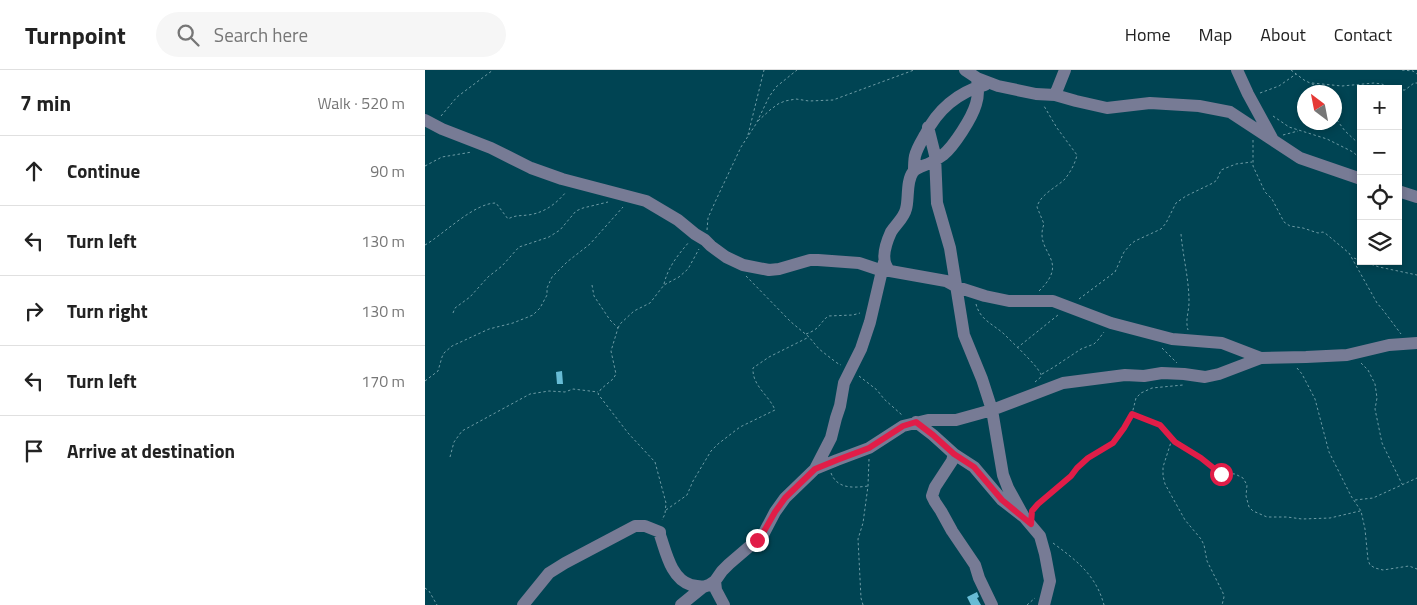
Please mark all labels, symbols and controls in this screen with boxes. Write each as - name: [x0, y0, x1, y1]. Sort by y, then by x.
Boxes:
- search box: [156, 12, 506, 57]
- text: Turnpoint: [25, 17, 126, 53]
- text: Search here: [214, 20, 308, 49]
- icon: search: [174, 21, 202, 49]
- text: Home: [1125, 21, 1171, 48]
- text: Map: [1199, 21, 1232, 48]
- text: About: [1260, 21, 1306, 48]
- text: Contact: [1334, 21, 1392, 48]
- north arrow: [1297, 85, 1342, 130]
- map controls: [1357, 85, 1402, 265]
- button: +: [1357, 85, 1402, 130]
- text: 7 min: [20, 87, 71, 119]
- text: Walk · 520 m: [317, 91, 405, 115]
- button: −: [1357, 130, 1402, 175]
- text: Continue: [67, 156, 140, 185]
- icon: ahead: [20, 157, 48, 185]
- text: 90 m: [370, 159, 405, 183]
- button: locate: [1357, 175, 1402, 220]
- button: layers: [1357, 220, 1402, 265]
- text: Turn left: [67, 226, 137, 255]
- icon: left: [20, 227, 48, 255]
- text: 130 m: [361, 229, 405, 253]
- text: Turn right: [67, 296, 148, 325]
- icon: right: [20, 297, 48, 325]
- text: 130 m: [361, 299, 405, 323]
- text: Turn left: [67, 366, 137, 395]
- icon: left: [20, 367, 48, 395]
- text: 170 m: [361, 369, 405, 393]
- text: Arrive at destination: [67, 436, 235, 465]
- icon: arrive: [20, 437, 48, 465]
- route start: [1210, 463, 1233, 486]
- route end: [746, 529, 769, 552]

